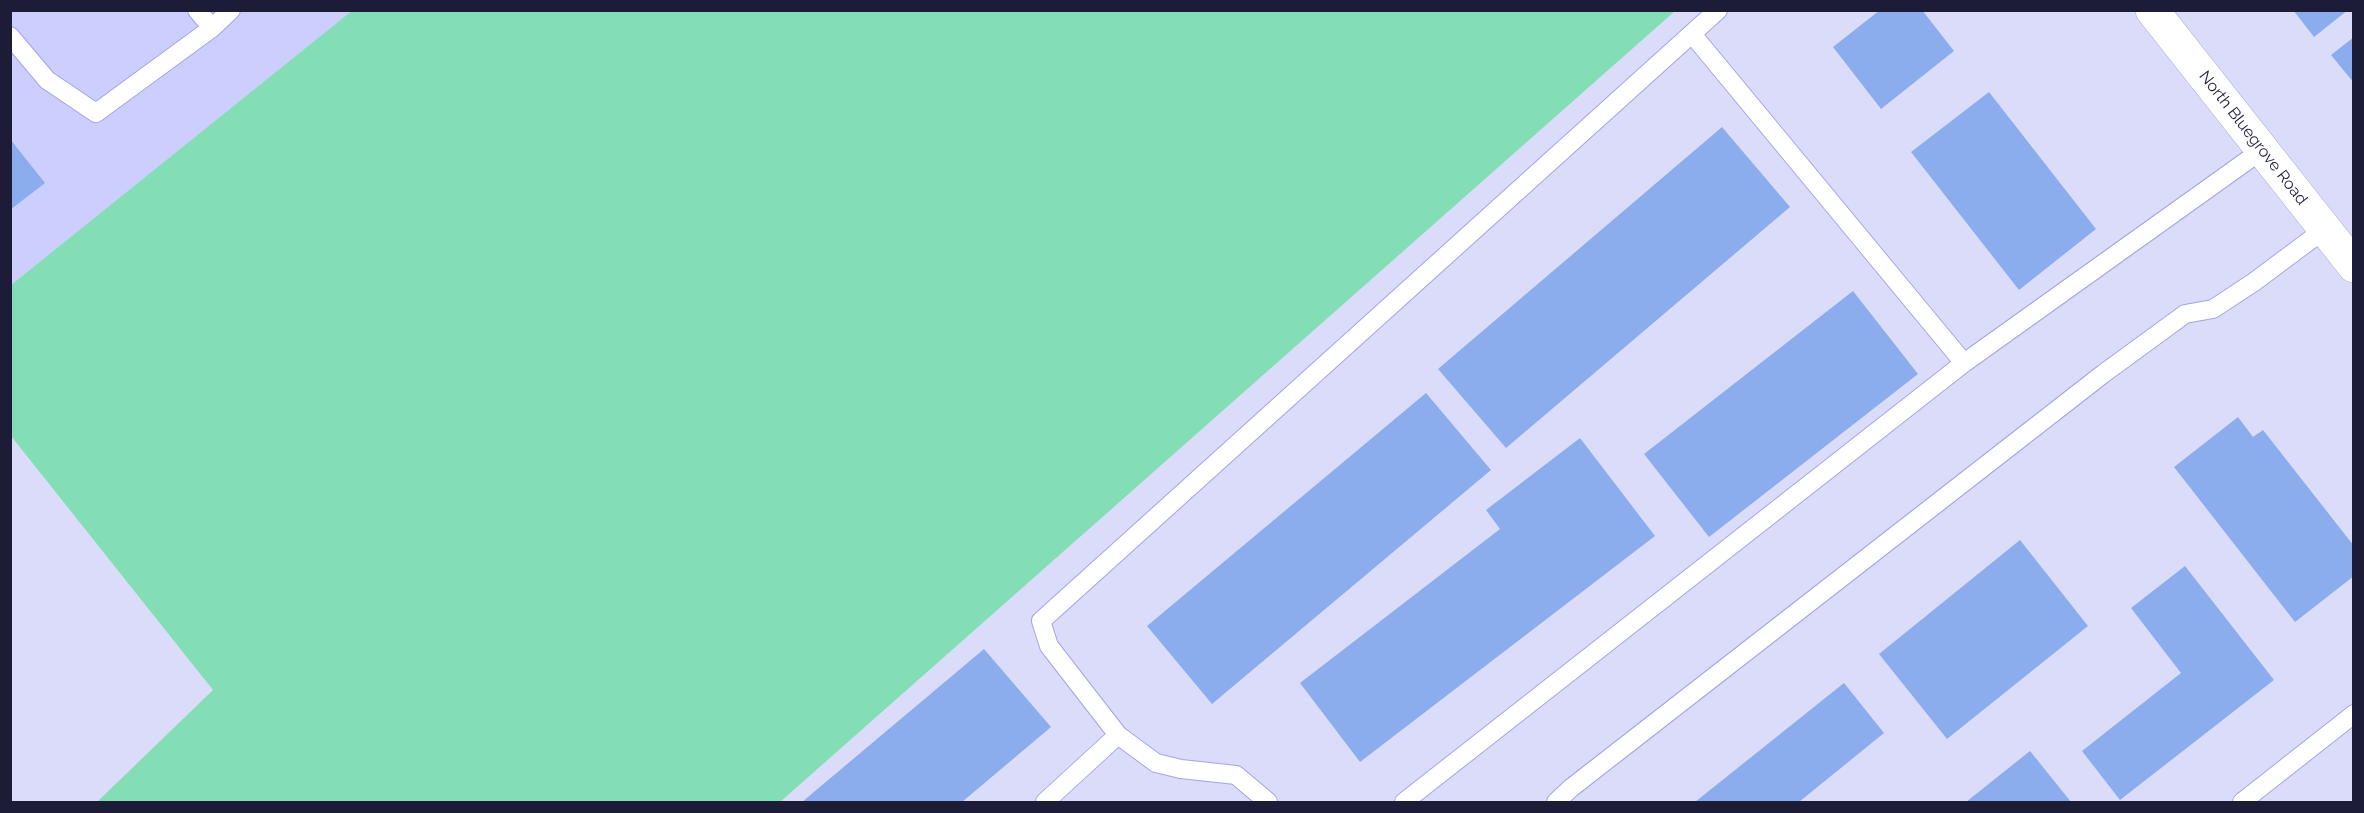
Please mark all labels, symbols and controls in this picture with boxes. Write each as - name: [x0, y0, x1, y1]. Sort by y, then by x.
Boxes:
- street label: North Bluegrove Road: [2195, 67, 2311, 209]

